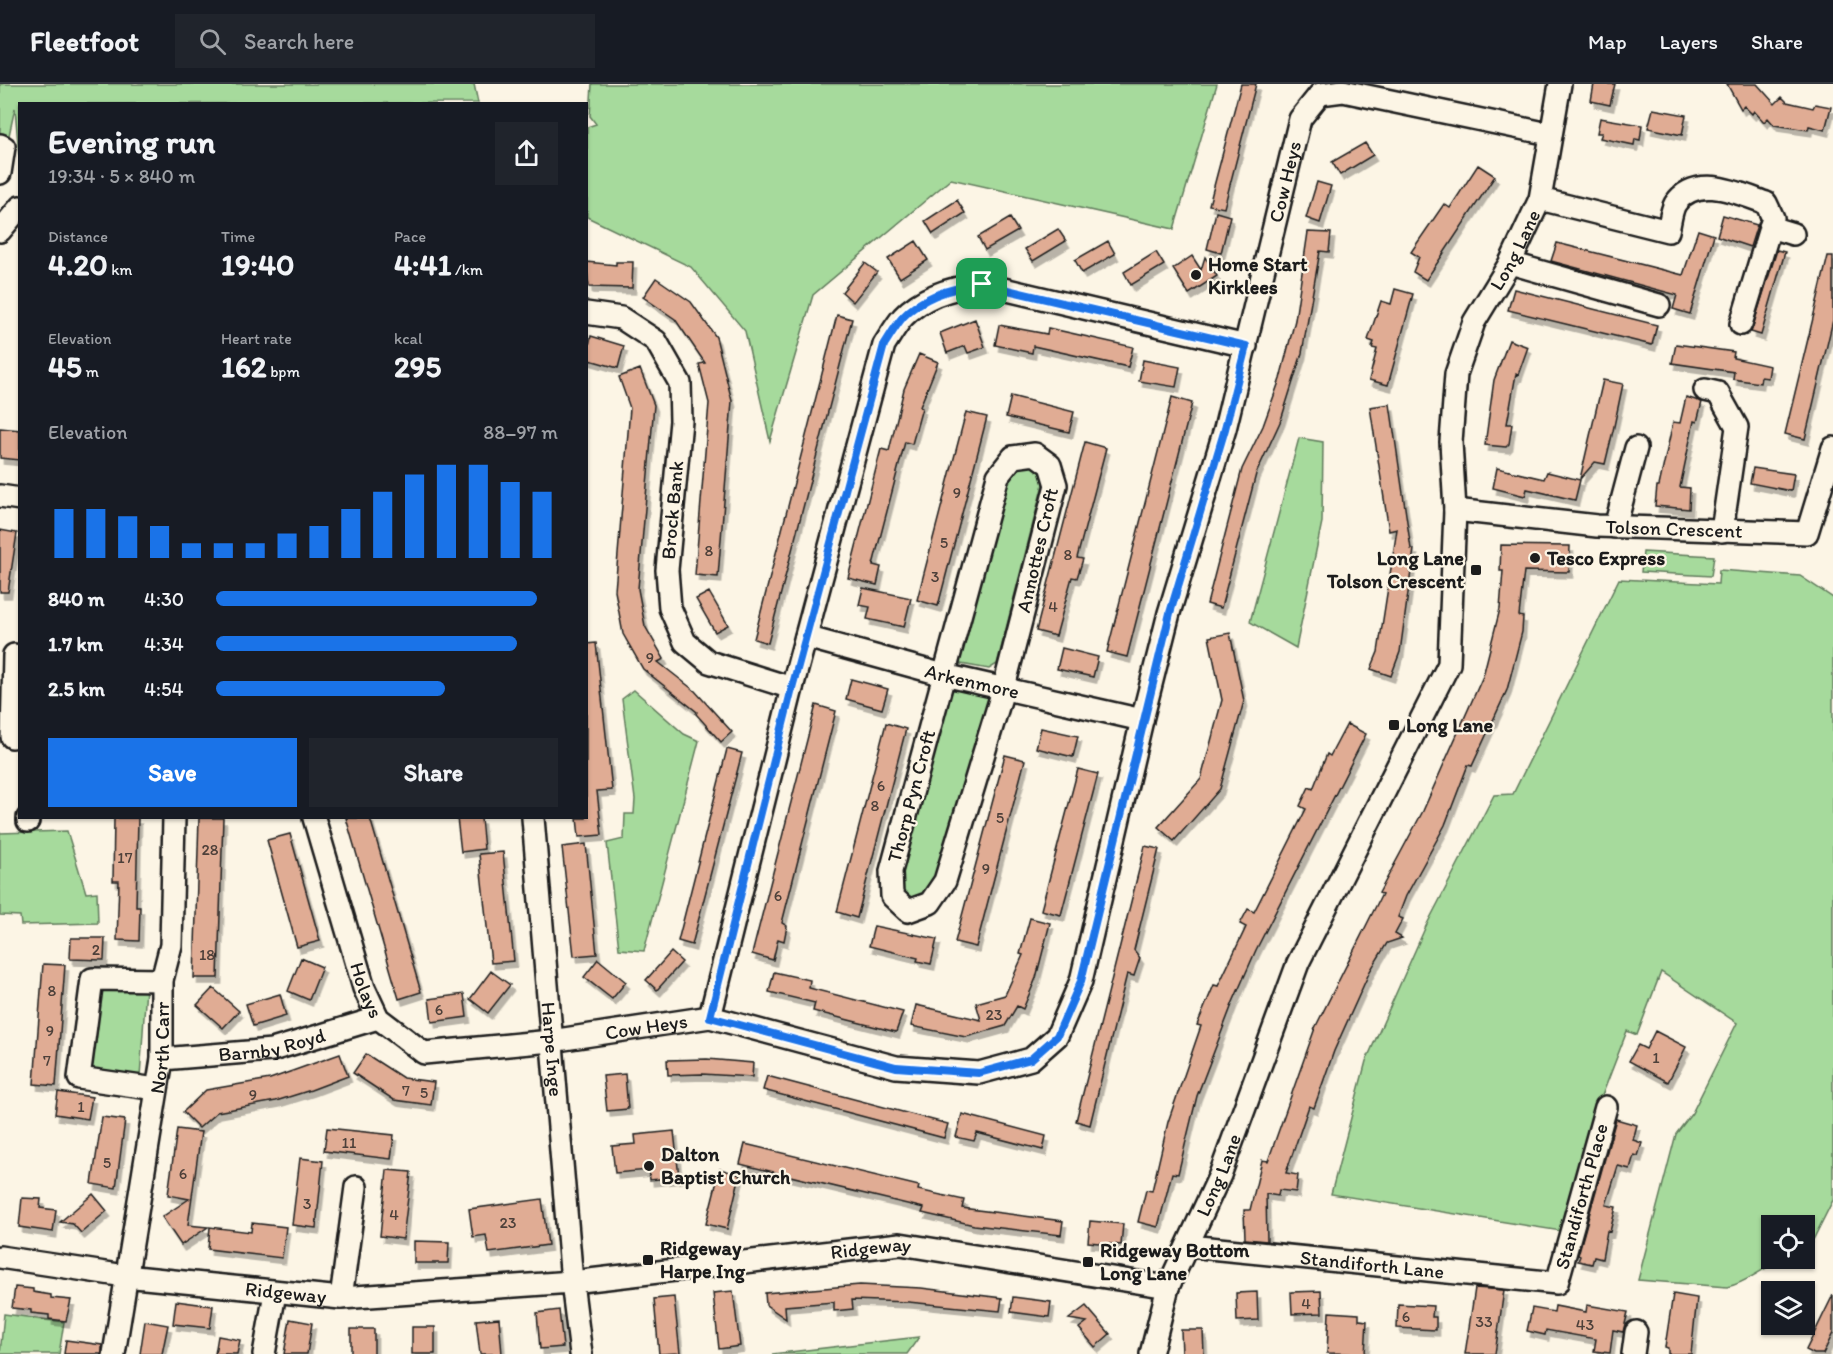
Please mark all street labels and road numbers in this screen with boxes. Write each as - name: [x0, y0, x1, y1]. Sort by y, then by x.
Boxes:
- street label: Cow Heys: [1263, 139, 1306, 225]
- street label: Long Lane: [1484, 206, 1545, 295]
- street label: Brock Bank: [656, 460, 688, 560]
- street label: Annottes Croft: [1011, 485, 1063, 615]
- street label: Tolson Crescent: [1605, 514, 1743, 543]
- street label: Arkenmore: [922, 658, 1022, 704]
- street label: Thorp Pyn Croft: [882, 727, 940, 865]
- street label: Holays: [345, 959, 388, 1022]
- street label: North Carr: [145, 1001, 174, 1096]
- street label: Harpe Inge: [537, 1001, 568, 1097]
- street label: Cow Heys: [603, 1009, 689, 1045]
- street label: Barnby Royd: [217, 1023, 328, 1066]
- street label: Standiforth Place: [1549, 1120, 1613, 1272]
- street label: Long Lane: [1190, 1130, 1246, 1220]
- street label: Ridgeway: [829, 1232, 914, 1264]
- street label: Standiforth Lane: [1299, 1245, 1445, 1284]
- street label: Ridgeway: [244, 1276, 328, 1308]

